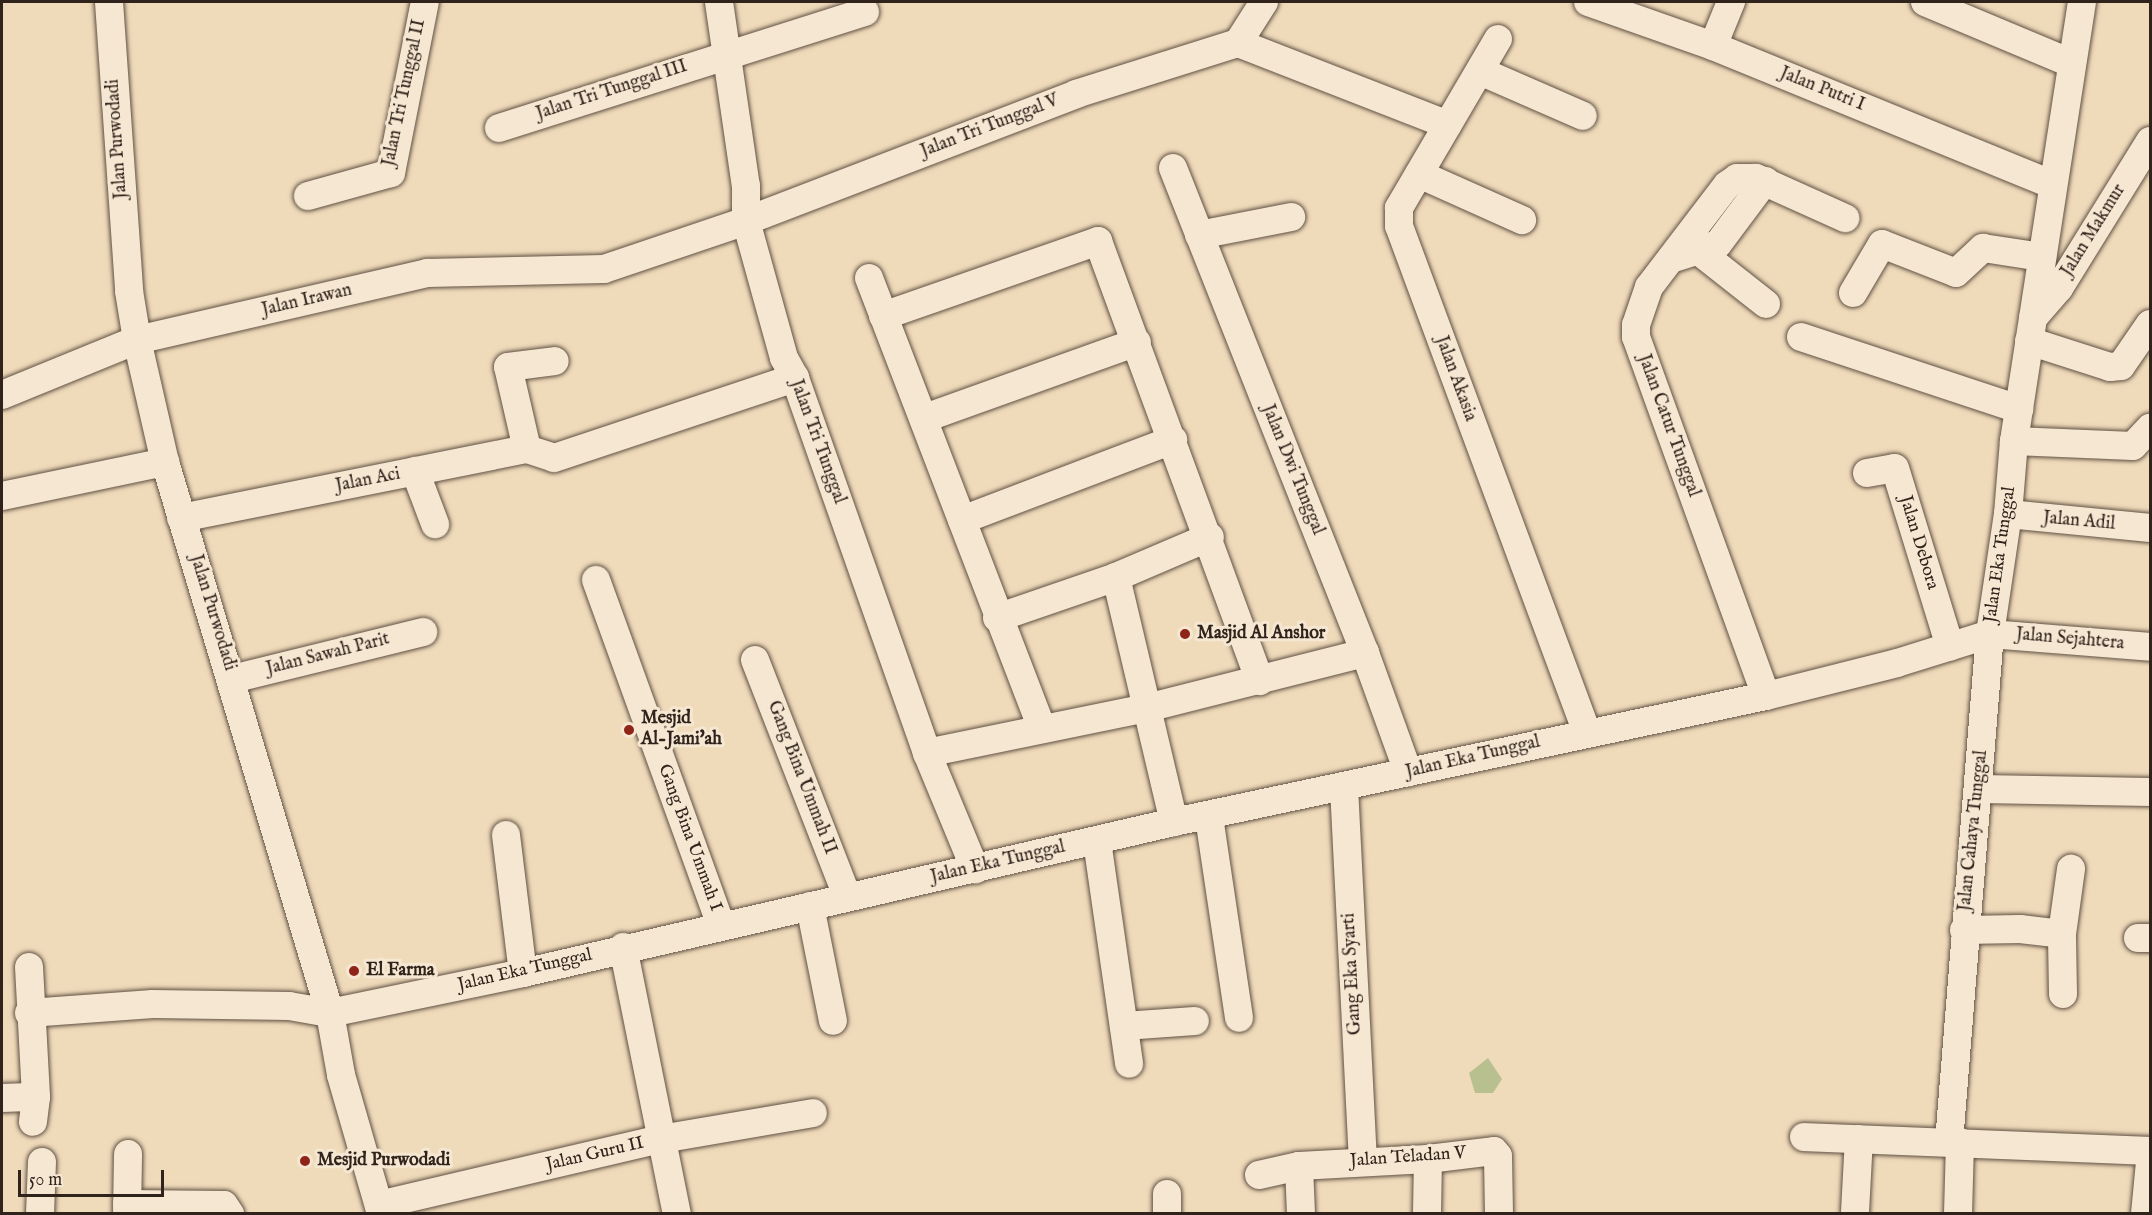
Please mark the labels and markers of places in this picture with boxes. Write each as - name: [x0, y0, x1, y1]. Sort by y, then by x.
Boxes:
- place label: Masjid Al Anshor: [1197, 623, 1325, 645]
- marker: Masjid Al Anshor: [1178, 627, 1192, 641]
- place label: Mesjid Al-Jami'ah: [641, 709, 722, 752]
- marker: Mesjid Al-Jami'ah: [622, 723, 636, 737]
- place label: El Farma: [366, 960, 435, 982]
- marker: El Farma: [347, 964, 361, 978]
- place label: Mesjid Purwodadi: [317, 1150, 450, 1172]
- marker: Mesjid Purwodadi: [298, 1154, 312, 1168]

